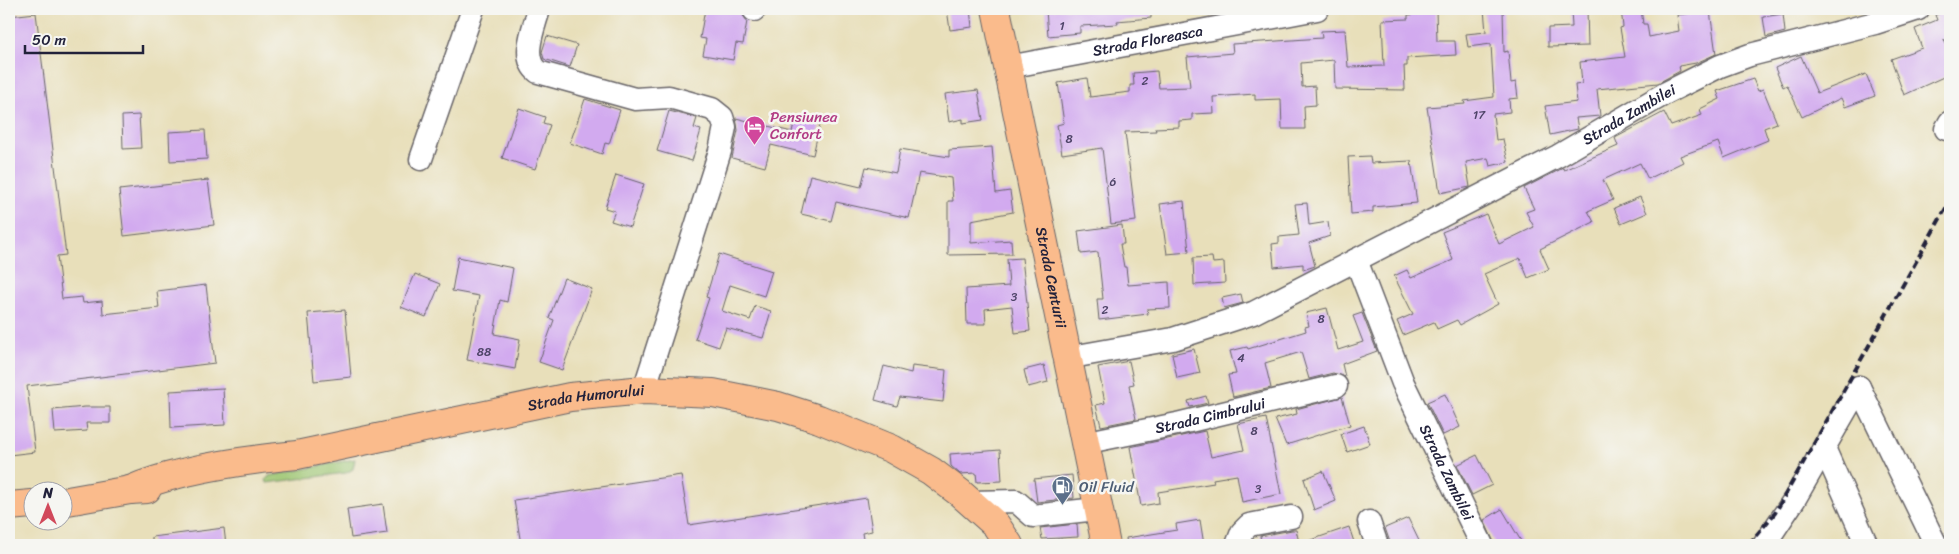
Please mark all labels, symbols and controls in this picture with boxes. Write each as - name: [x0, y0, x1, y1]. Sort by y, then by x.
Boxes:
- house number: 1: [1059, 15, 1065, 37]
- street label: Strada Floreasca: [1090, 18, 1205, 64]
- scale bar: [25, 22, 142, 54]
- text: 50 m: [32, 27, 67, 53]
- house number: 2: [1142, 70, 1149, 92]
- street label: Strada Zambilei: [1577, 77, 1681, 152]
- place label: Pensiunea Confort: [770, 104, 838, 147]
- house number: 17: [1473, 104, 1486, 126]
- hotel icon: Pensiunea Confort: [742, 114, 766, 145]
- house number: 8: [1065, 128, 1073, 150]
- house number: 6: [1110, 171, 1117, 193]
- street label: Strada Centurii: [1028, 224, 1074, 331]
- house number: 3: [1011, 286, 1018, 308]
- house number: 2: [1102, 299, 1109, 321]
- house number: 8: [1317, 308, 1325, 330]
- house number: 88: [477, 341, 491, 363]
- house number: 4: [1237, 347, 1245, 369]
- street label: Strada Humorului: [525, 377, 646, 419]
- street label: Strada Cimbrului: [1153, 390, 1269, 441]
- house number: 8: [1250, 420, 1258, 442]
- street label: Strada Zambilei: [1412, 420, 1482, 526]
- place label: Oil Fluid: [1079, 474, 1135, 500]
- fuel station icon: Oil Fluid: [1051, 475, 1075, 506]
- house number: 3: [1255, 478, 1262, 500]
- text: N: [42, 481, 53, 506]
- north arrow: [22, 482, 72, 532]

